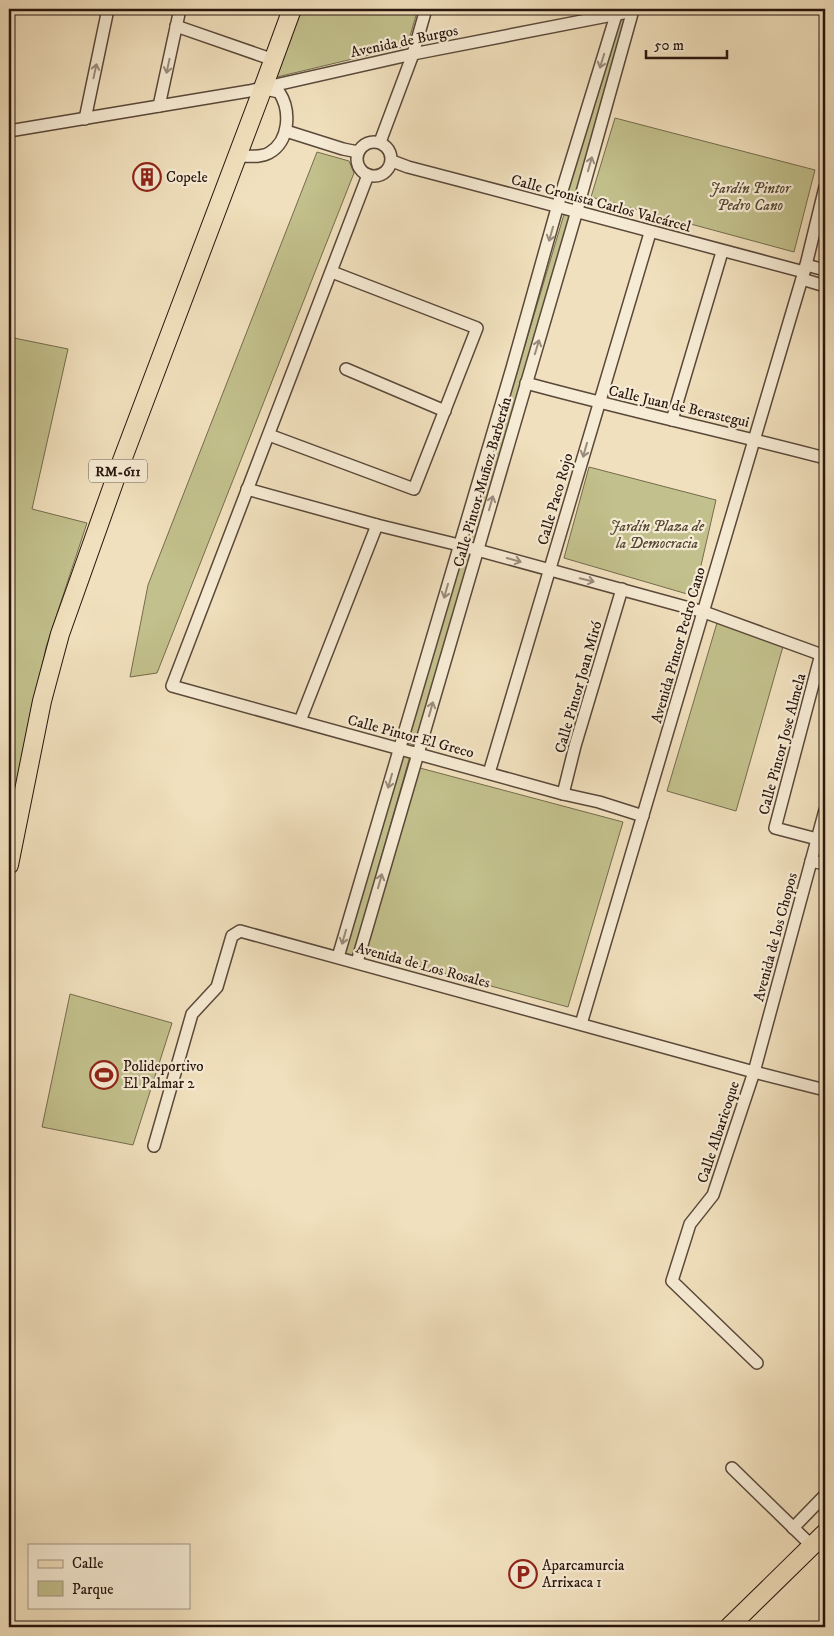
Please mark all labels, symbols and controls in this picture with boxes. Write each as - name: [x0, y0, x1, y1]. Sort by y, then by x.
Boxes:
- street label: Avenida de Burgos: [348, 21, 460, 62]
- scale bar: [646, 28, 728, 60]
- text: 50 m: [654, 36, 684, 55]
- one-way arrow: [597, 53, 607, 69]
- one-way arrow: [162, 58, 172, 74]
- one-way arrow: [91, 63, 100, 79]
- one-way arrow: [586, 156, 596, 172]
- building icon: Copele: [132, 162, 162, 192]
- place label: Copele: [166, 168, 208, 187]
- street label: Calle Cronista Carlos Valcárcel: [509, 170, 693, 237]
- park label: Jardín Pintor Pedro Cano: [710, 179, 792, 215]
- one-way arrow: [546, 225, 555, 241]
- one-way arrow: [532, 340, 542, 356]
- street label: Calle Juan de Berastegui: [607, 381, 751, 432]
- street label: Calle Pintor Muñoz Barberán: [449, 395, 516, 569]
- one-way arrow: [580, 441, 590, 457]
- street label: Calle Paco Rojo: [533, 451, 578, 547]
- road number: RM-611: [89, 460, 147, 482]
- one-way arrow: [487, 496, 497, 512]
- park label: Jardín Plaza de la Democracia: [610, 517, 705, 553]
- one-way arrow: [506, 556, 522, 566]
- street label: Avenida Pintor Pedro Cano: [647, 565, 710, 725]
- one-way arrow: [578, 576, 594, 585]
- one-way arrow: [440, 583, 450, 599]
- street label: Calle Pintor Joan Miró: [550, 619, 606, 755]
- street label: Calle Pintor Jose Almela: [754, 671, 811, 817]
- one-way arrow: [427, 701, 437, 717]
- street label: Calle Pintor El Greco: [345, 710, 476, 763]
- one-way arrow: [384, 772, 394, 788]
- street label: Avenida de los Chopos: [749, 871, 802, 1004]
- one-way arrow: [376, 874, 386, 890]
- one-way arrow: [339, 928, 349, 944]
- street label: Avenida de Los Rosales: [354, 938, 492, 993]
- place label: Polideportivo El Palmar 2: [123, 1057, 204, 1093]
- sports icon: Polideportivo El Palmar 2: [89, 1060, 119, 1090]
- street label: Calle Albaricoque: [693, 1079, 744, 1186]
- legend: [28, 1544, 190, 1608]
- text: Calle: [72, 1554, 104, 1573]
- place label: Aparcamurcia Arrixaca 1: [542, 1556, 625, 1592]
- parking icon: Aparcamurcia Arrixaca 1: [508, 1559, 538, 1589]
- text: Parque: [72, 1580, 113, 1599]

